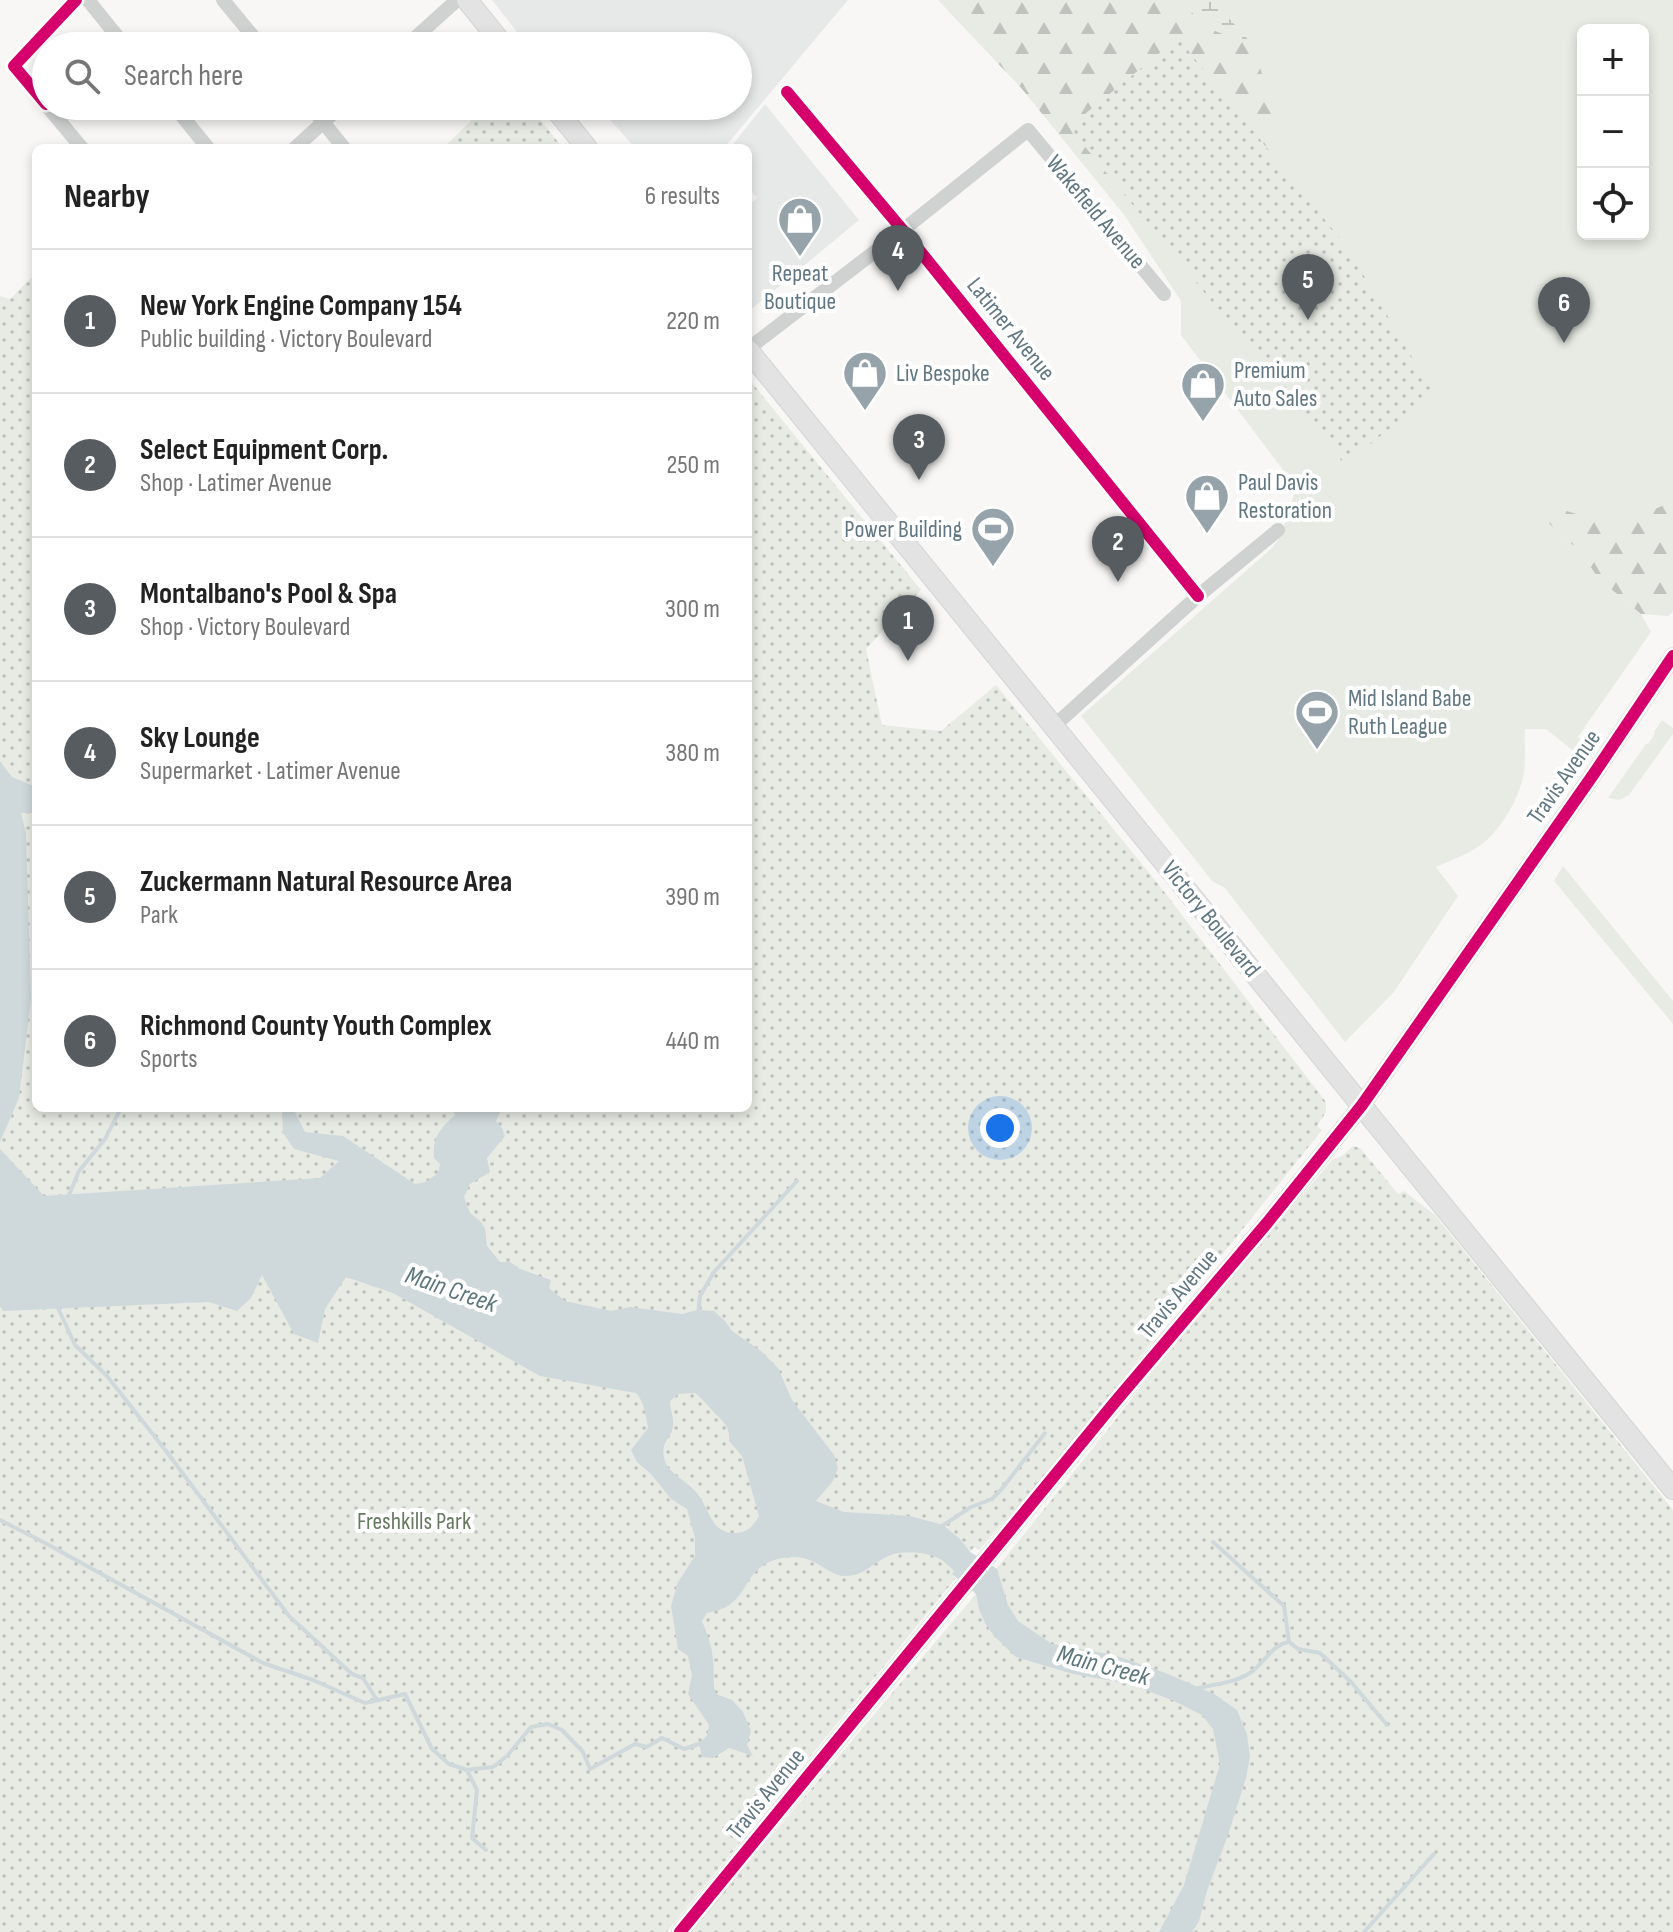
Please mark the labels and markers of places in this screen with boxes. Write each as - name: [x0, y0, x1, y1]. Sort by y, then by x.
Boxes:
- shop icon: Repeat Boutique: [776, 195, 824, 258]
- pin: 4: [872, 225, 924, 291]
- pin: 5: [1282, 254, 1334, 320]
- place label: Repeat Boutique: [764, 259, 836, 316]
- pin: 6: [1538, 277, 1590, 343]
- shop icon: Liv Bespoke: [841, 349, 889, 412]
- place label: Premium Auto Sales: [1233, 356, 1317, 413]
- place label: Liv Bespoke: [896, 359, 990, 388]
- shop icon: Premium Auto Sales: [1179, 360, 1227, 423]
- pin: 3: [893, 414, 945, 480]
- place label: Paul Davis Restoration: [1238, 468, 1332, 525]
- shop icon: Paul Davis Restoration: [1183, 472, 1231, 535]
- sports icon: Power Building: [969, 505, 1017, 568]
- place label: Power Building: [844, 515, 962, 544]
- pin: 2: [1092, 516, 1144, 582]
- pin: 1: [882, 595, 934, 661]
- place label: Mid Island Babe Ruth League: [1348, 684, 1471, 741]
- sports icon: Mid Island Babe Ruth League: [1293, 688, 1341, 751]

